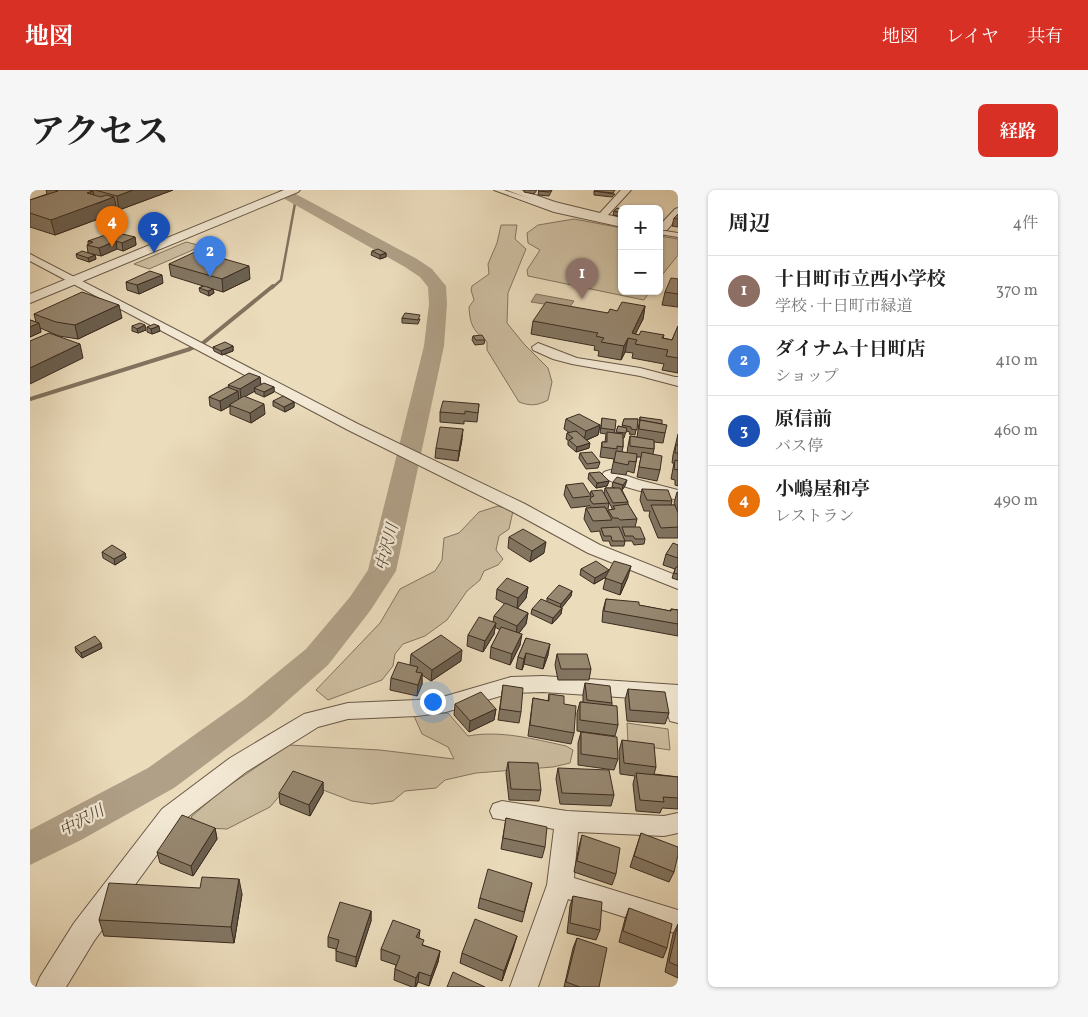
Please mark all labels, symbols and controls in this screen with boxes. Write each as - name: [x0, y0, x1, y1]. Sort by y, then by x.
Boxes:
- text: 地図: [25, 21, 73, 55]
- text: 地図: [882, 25, 918, 50]
- text: レイヤ: [946, 25, 999, 50]
- text: 共有: [1027, 25, 1063, 50]
- button: 経路: [978, 104, 1058, 157]
- text: アクセス: [30, 110, 169, 158]
- map controls: [618, 205, 663, 295]
- button: +: [618, 205, 663, 250]
- pin: 4: [96, 206, 128, 247]
- text: 周辺: [728, 210, 770, 239]
- pin: 3: [138, 212, 170, 253]
- text: 4件: [1012, 213, 1038, 235]
- pin: 2: [194, 236, 226, 277]
- button: −: [618, 250, 663, 295]
- pin: 1: [566, 258, 598, 299]
- text: 十日町市立西小学校: [775, 267, 946, 293]
- text: 1: [741, 280, 747, 302]
- text: 370 m: [996, 280, 1038, 302]
- text: 学校 · 十日町市緑道: [775, 296, 913, 318]
- text: ダイナム十日町店: [775, 337, 926, 363]
- text: 2: [740, 350, 748, 372]
- text: 410 m: [995, 350, 1038, 372]
- text: ショップ: [775, 366, 839, 388]
- text: 原信前: [775, 407, 832, 433]
- text: 3: [740, 420, 748, 442]
- text: 460 m: [994, 420, 1038, 442]
- text: バス停: [775, 436, 823, 458]
- text: 小嶋屋和亭: [775, 477, 870, 503]
- text: 4: [739, 490, 749, 512]
- text: 490 m: [993, 490, 1038, 512]
- text: レストラン: [775, 506, 855, 528]
- water label: 中沢川: [371, 520, 405, 574]
- your location: [420, 689, 446, 715]
- water label: 中沢川: [56, 800, 110, 843]

